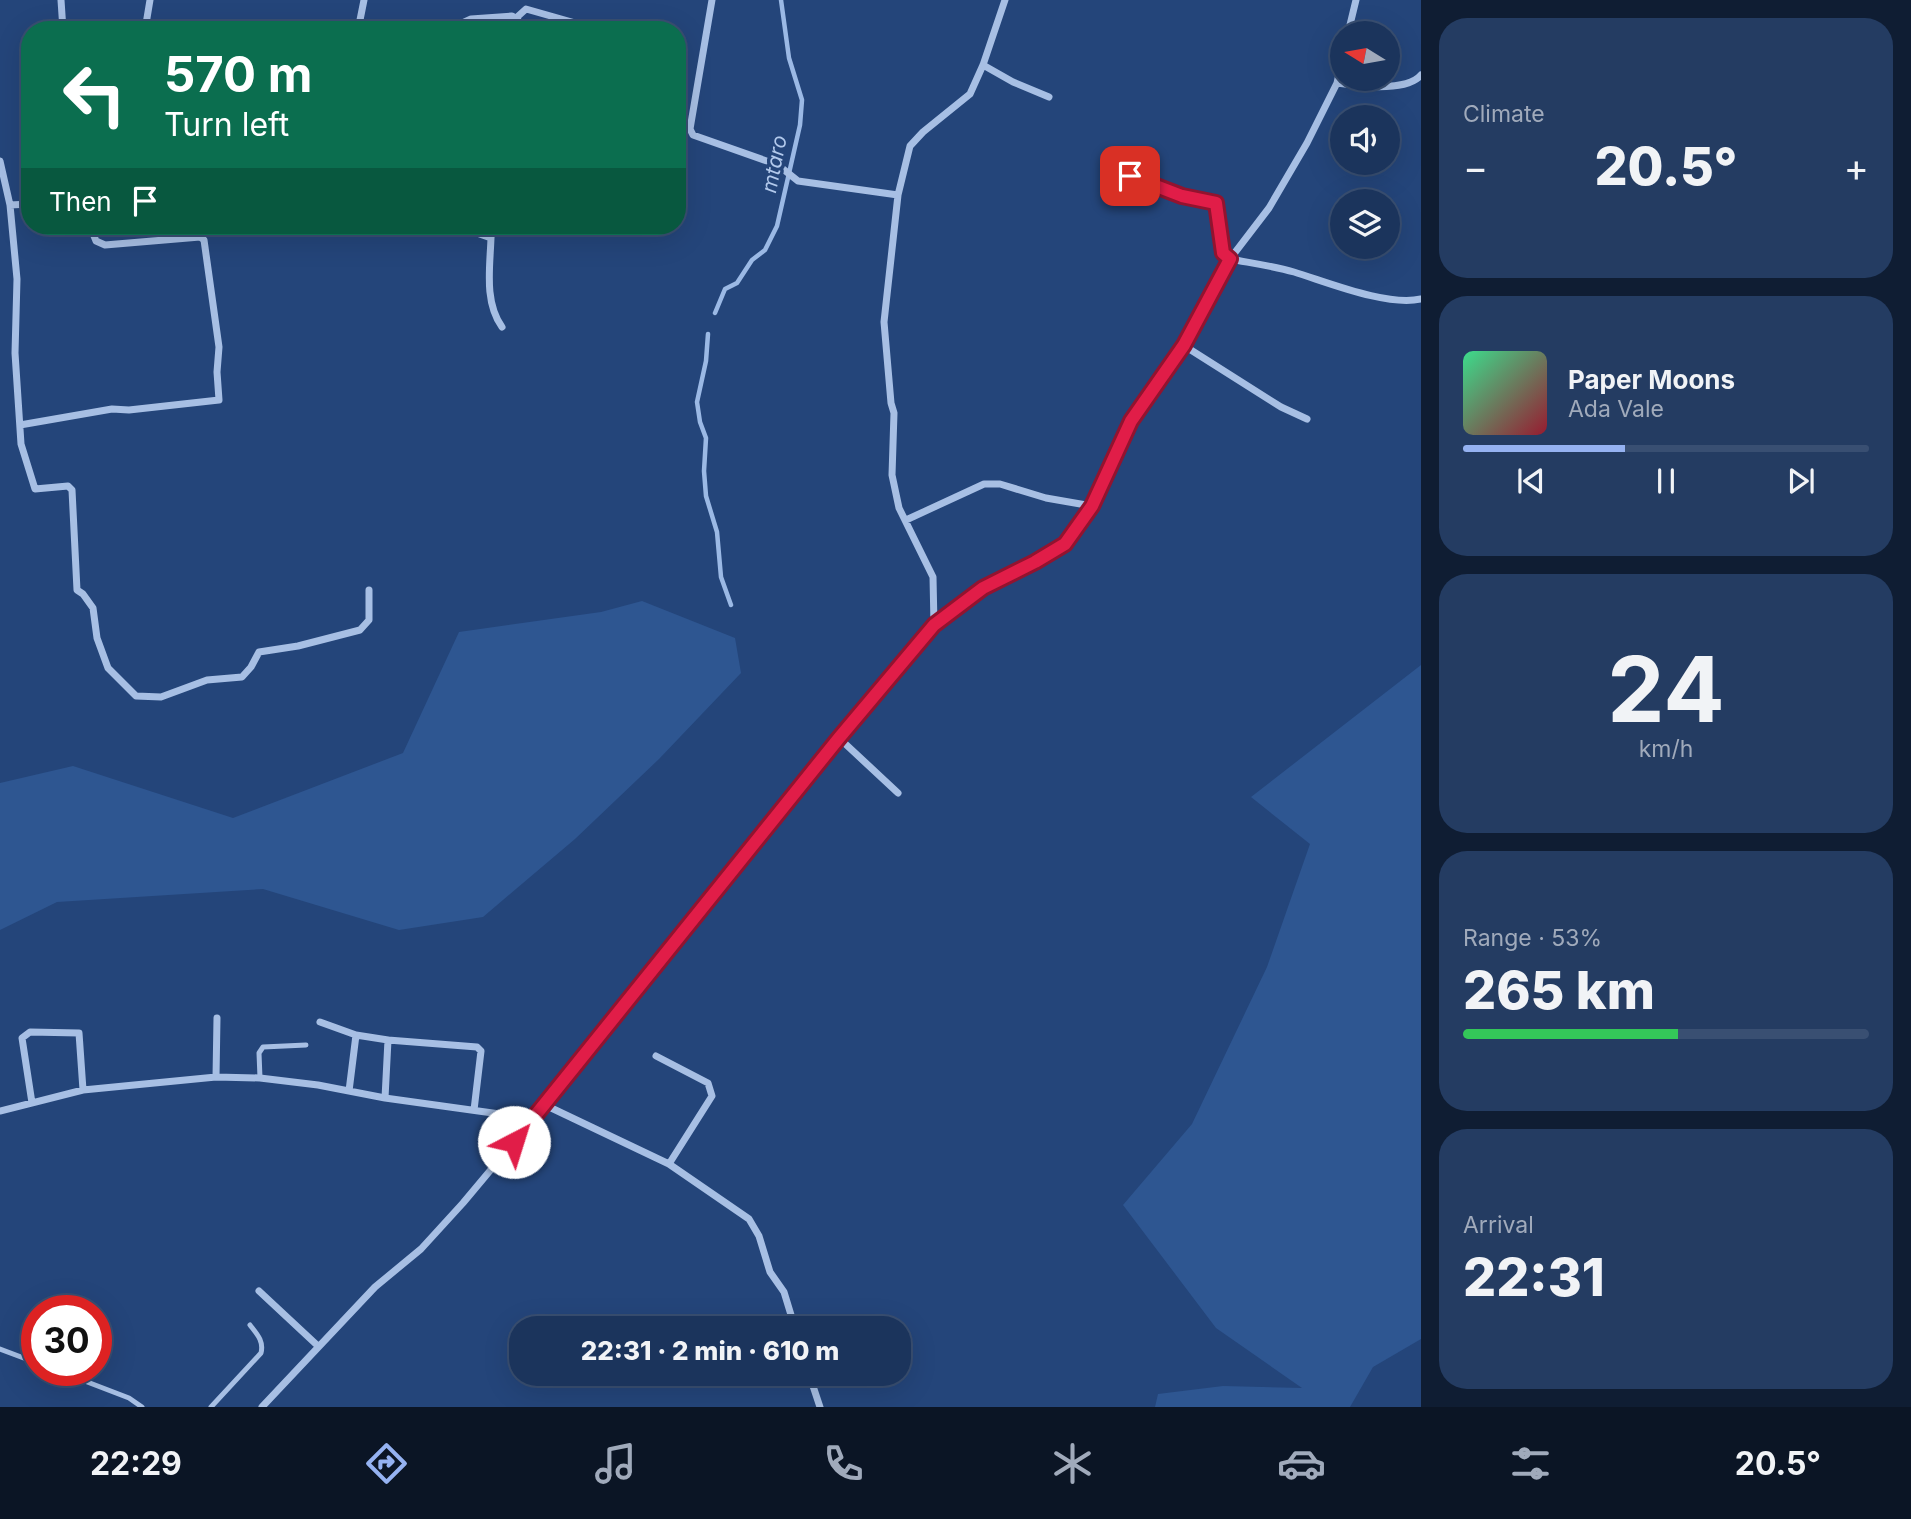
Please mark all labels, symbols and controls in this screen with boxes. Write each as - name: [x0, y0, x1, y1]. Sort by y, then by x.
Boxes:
- north arrow: [1330, 21, 1400, 91]
- map controls: [1330, 21, 1400, 259]
- text: 570 m: [164, 45, 312, 104]
- icon: left: [49, 49, 140, 140]
- text: Climate: [1463, 100, 1545, 128]
- text: Turn left: [164, 105, 289, 144]
- button: sound: [1330, 105, 1400, 175]
- water label: mtaro: [756, 133, 792, 195]
- text: 20.5°: [1594, 135, 1738, 198]
- text: −: [1463, 144, 1488, 190]
- text: +: [1844, 144, 1869, 190]
- pin: [1100, 146, 1160, 206]
- icon: arrive: [1111, 157, 1149, 195]
- icon: arrive: [126, 182, 164, 220]
- text: Then: [49, 186, 112, 217]
- button: layers: [1330, 189, 1400, 259]
- text: Paper Moons: [1568, 364, 1735, 395]
- text: Ada Vale: [1568, 395, 1664, 423]
- icon: previous: [1512, 462, 1550, 500]
- icon: pause: [1647, 462, 1685, 500]
- icon: next: [1782, 462, 1820, 500]
- text: 24: [1607, 634, 1725, 744]
- text: km/h: [1639, 735, 1693, 763]
- text: Range · 53%: [1463, 924, 1602, 952]
- text: 265 km: [1463, 959, 1655, 1022]
- position arrow: [477, 1105, 551, 1179]
- text: Arrival: [1463, 1211, 1534, 1239]
- text: 22:31: [1463, 1246, 1605, 1309]
- speed limit sign: 30: [21, 1295, 112, 1386]
- text: 22:31 · 2 min · 610 m: [581, 1335, 839, 1366]
- icon: directions: [362, 1439, 411, 1488]
- icon: music: [591, 1439, 640, 1488]
- icon: phone: [819, 1439, 868, 1488]
- icon: climate: [1048, 1439, 1097, 1488]
- icon: car: [1277, 1439, 1326, 1488]
- icon: filters: [1506, 1439, 1555, 1488]
- text: 22:29: [90, 1444, 182, 1483]
- text: 20.5°: [1735, 1444, 1821, 1483]

